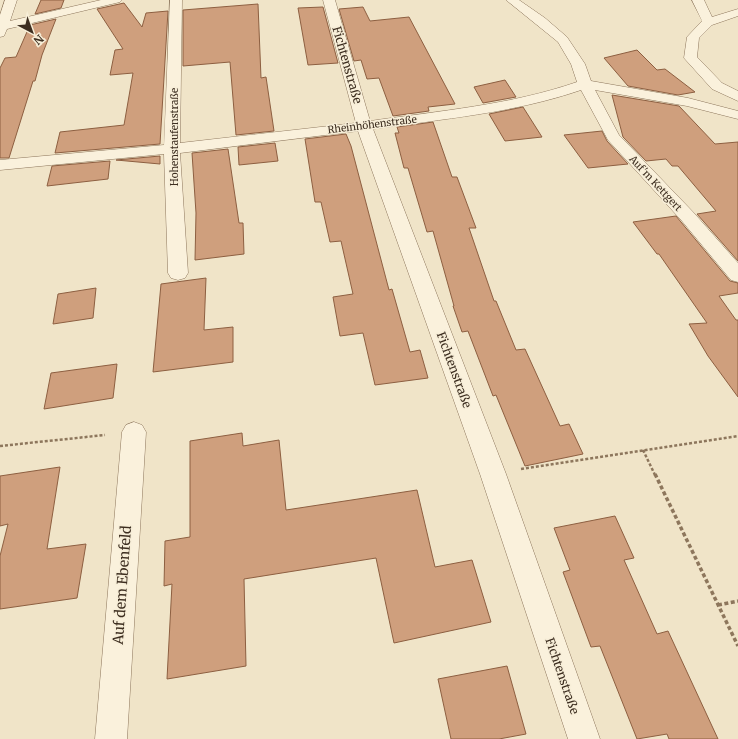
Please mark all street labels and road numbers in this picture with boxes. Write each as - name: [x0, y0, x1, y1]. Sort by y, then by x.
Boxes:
- street label: Fichtenstraße: [329, 24, 366, 105]
- street label: Hohenstaufenstraße: [168, 88, 181, 186]
- street label: Rheinhöhenstraße: [327, 113, 417, 136]
- street label: Auf'm Kettgert: [626, 152, 685, 214]
- street label: Fichtenstraße: [434, 330, 475, 410]
- street label: Auf dem Ebenfeld: [109, 524, 135, 646]
- street label: Fichtenstraße: [542, 636, 583, 716]

